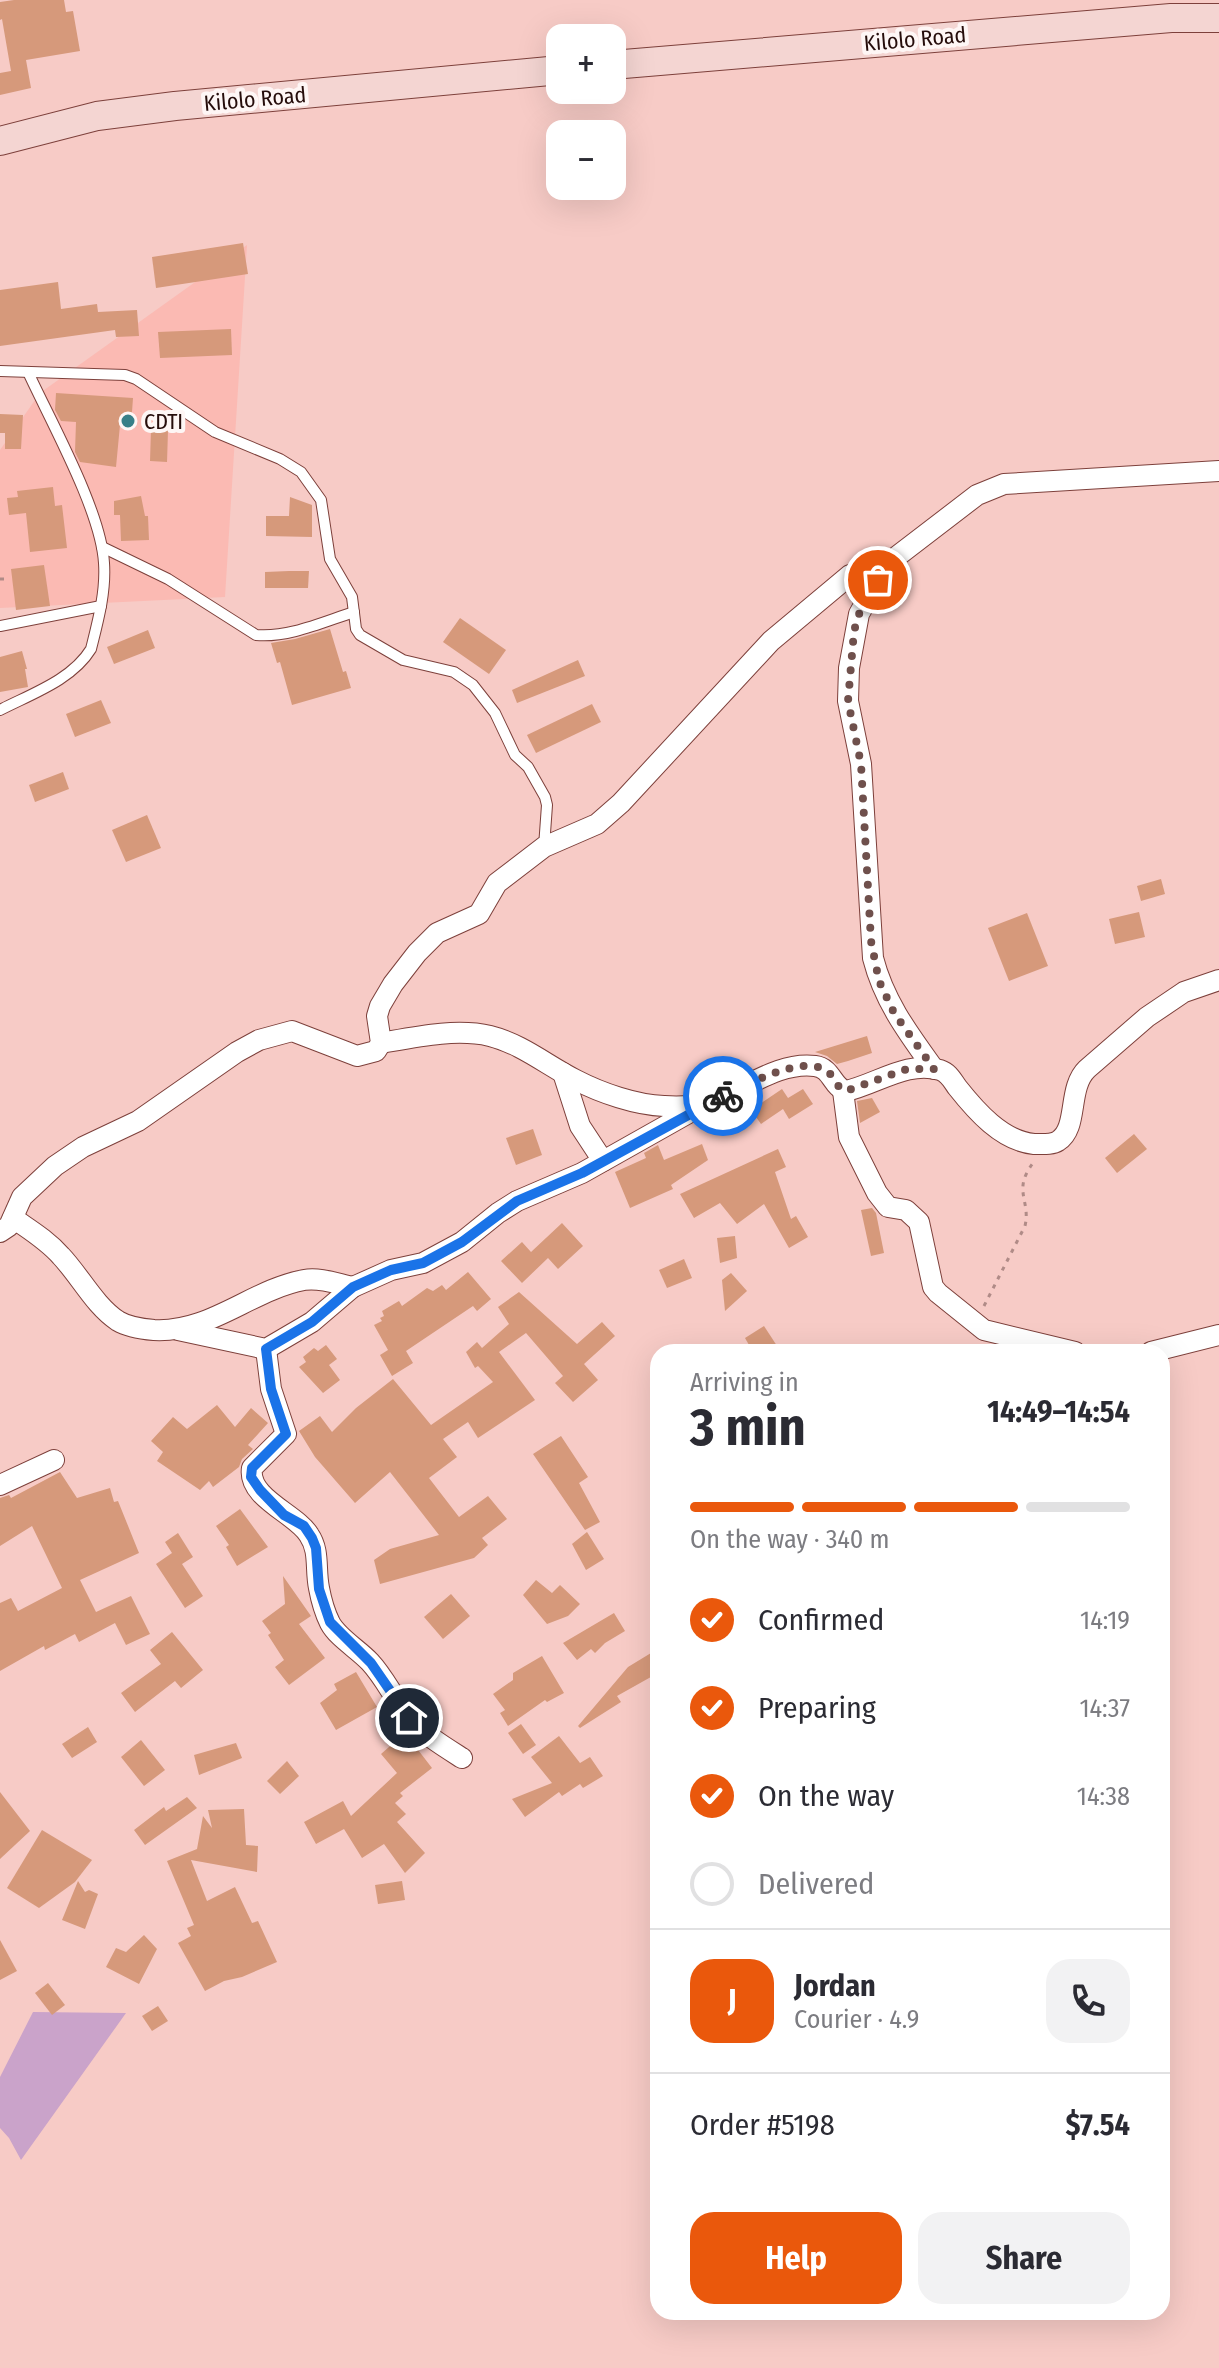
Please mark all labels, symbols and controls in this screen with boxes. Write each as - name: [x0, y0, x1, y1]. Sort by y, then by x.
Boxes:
- street label: Kilolo Road: [863, 21, 967, 57]
- map controls: [546, 24, 626, 200]
- button: +: [546, 24, 626, 104]
- street label: Kilolo Road: [203, 81, 307, 117]
- button: −: [546, 120, 626, 200]
- place label: CDTI: [144, 408, 183, 435]
- marker: CDTI: [119, 412, 137, 430]
- pin: [844, 546, 912, 614]
- icon: bag: [856, 558, 900, 602]
- courier: [683, 1056, 763, 1136]
- icon: bike: [701, 1074, 745, 1118]
- text: Arriving in: [690, 1367, 799, 1398]
- text: 14:49–14:54: [987, 1394, 1130, 1430]
- text: 3 min: [690, 1396, 806, 1459]
- text: On the way · 340 m: [690, 1524, 890, 1555]
- icon: check: [690, 1598, 734, 1642]
- text: Confirmed: [758, 1602, 884, 1638]
- text: 14:19: [1080, 1605, 1130, 1636]
- pin: [375, 1684, 443, 1752]
- icon: check: [690, 1686, 734, 1730]
- text: Preparing: [758, 1690, 876, 1726]
- text: 14:37: [1079, 1693, 1130, 1724]
- icon: home: [387, 1696, 431, 1740]
- icon: check: [690, 1774, 734, 1818]
- text: On the way: [758, 1778, 894, 1814]
- text: 14:38: [1077, 1781, 1130, 1812]
- text: Delivered: [758, 1866, 874, 1902]
- button: phone: [1046, 1959, 1130, 2043]
- text: Jordan: [794, 1968, 876, 2004]
- text: J: [728, 1983, 736, 2019]
- text: Courier · 4.9: [794, 2004, 919, 2035]
- text: Order #5198: [690, 2107, 835, 2143]
- text: $7.54: [1065, 2107, 1130, 2143]
- button: Help: [690, 2212, 902, 2304]
- button: Share: [918, 2212, 1130, 2304]

